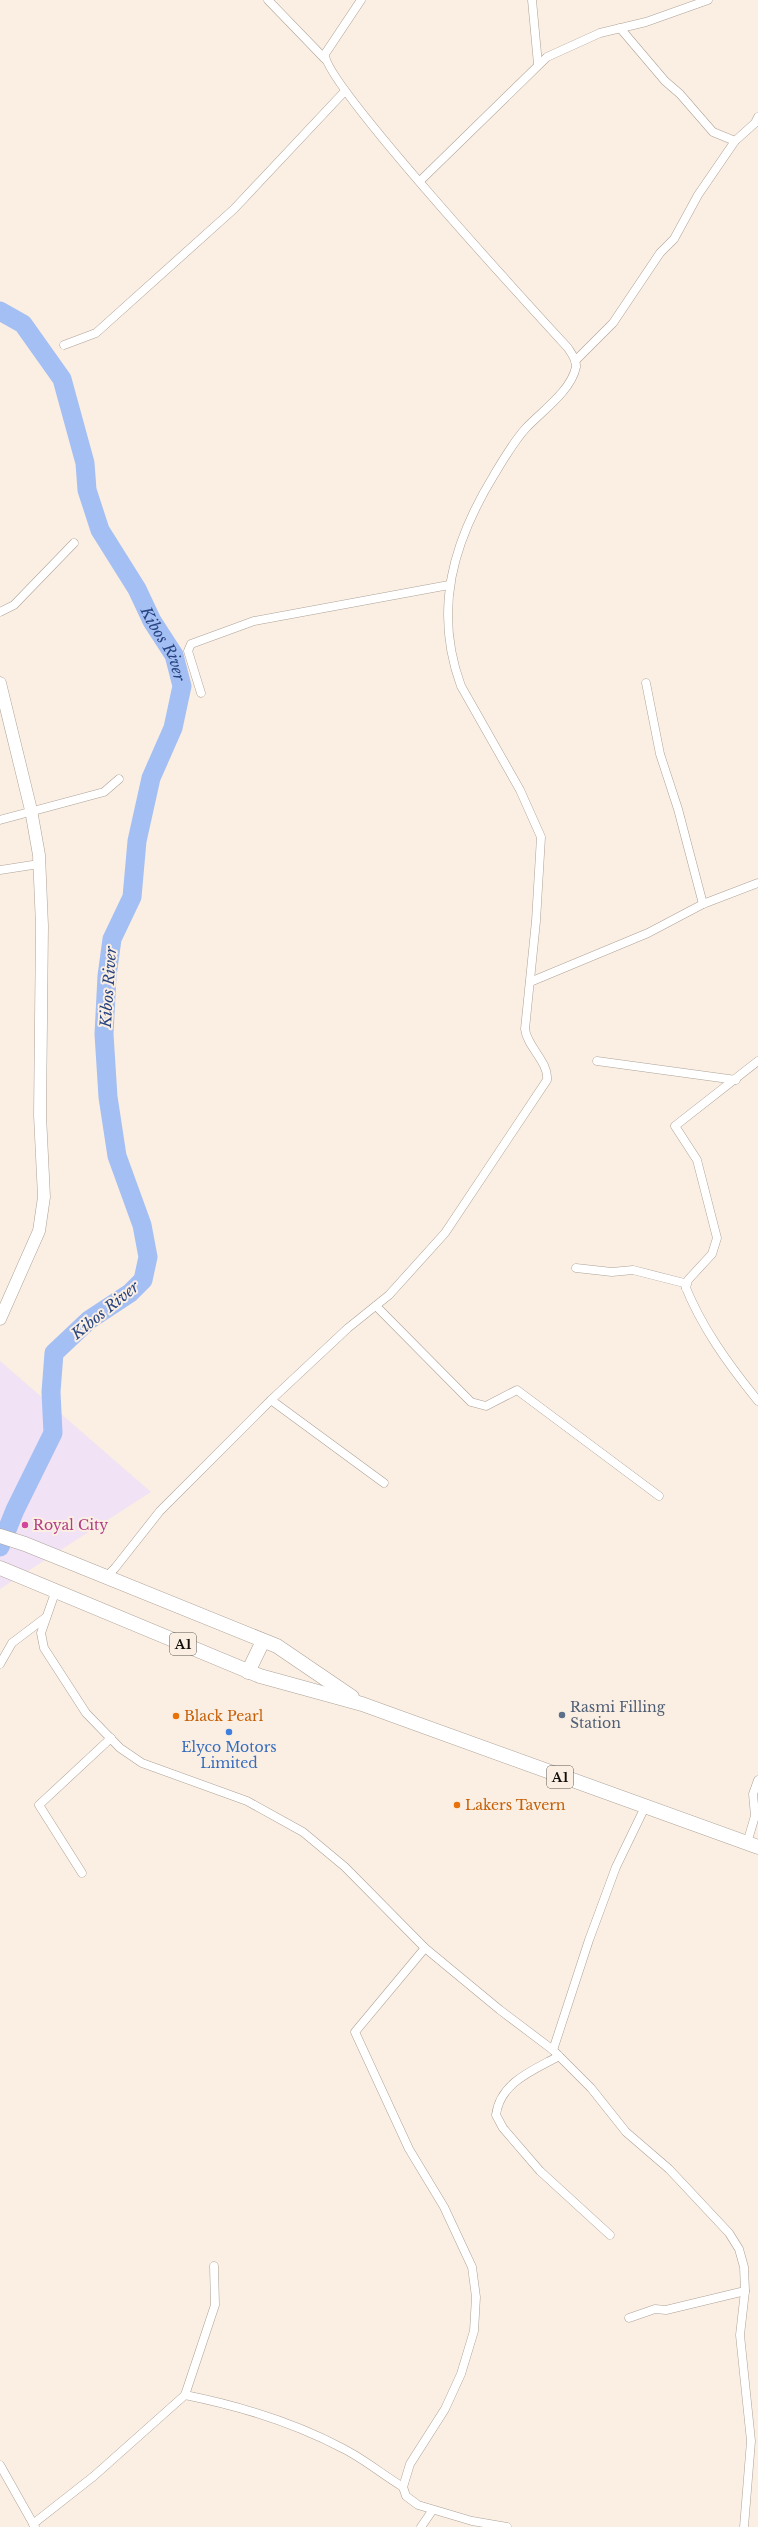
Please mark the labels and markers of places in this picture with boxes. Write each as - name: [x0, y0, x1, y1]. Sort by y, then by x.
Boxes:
- place label: Royal City: [33, 1516, 108, 1534]
- marker: Royal City: [20, 1520, 30, 1530]
- place label: Rasmi Filling Station: [570, 1698, 666, 1732]
- place label: Black Pearl: [184, 1707, 264, 1725]
- marker: Rasmi Filling Station: [557, 1710, 567, 1720]
- marker: Black Pearl: [171, 1711, 181, 1721]
- marker: Elyco Motors Limited: [224, 1727, 234, 1737]
- place label: Elyco Motors Limited: [181, 1738, 277, 1772]
- place label: Lakers Tavern: [465, 1796, 566, 1814]
- marker: Lakers Tavern: [452, 1800, 462, 1810]

